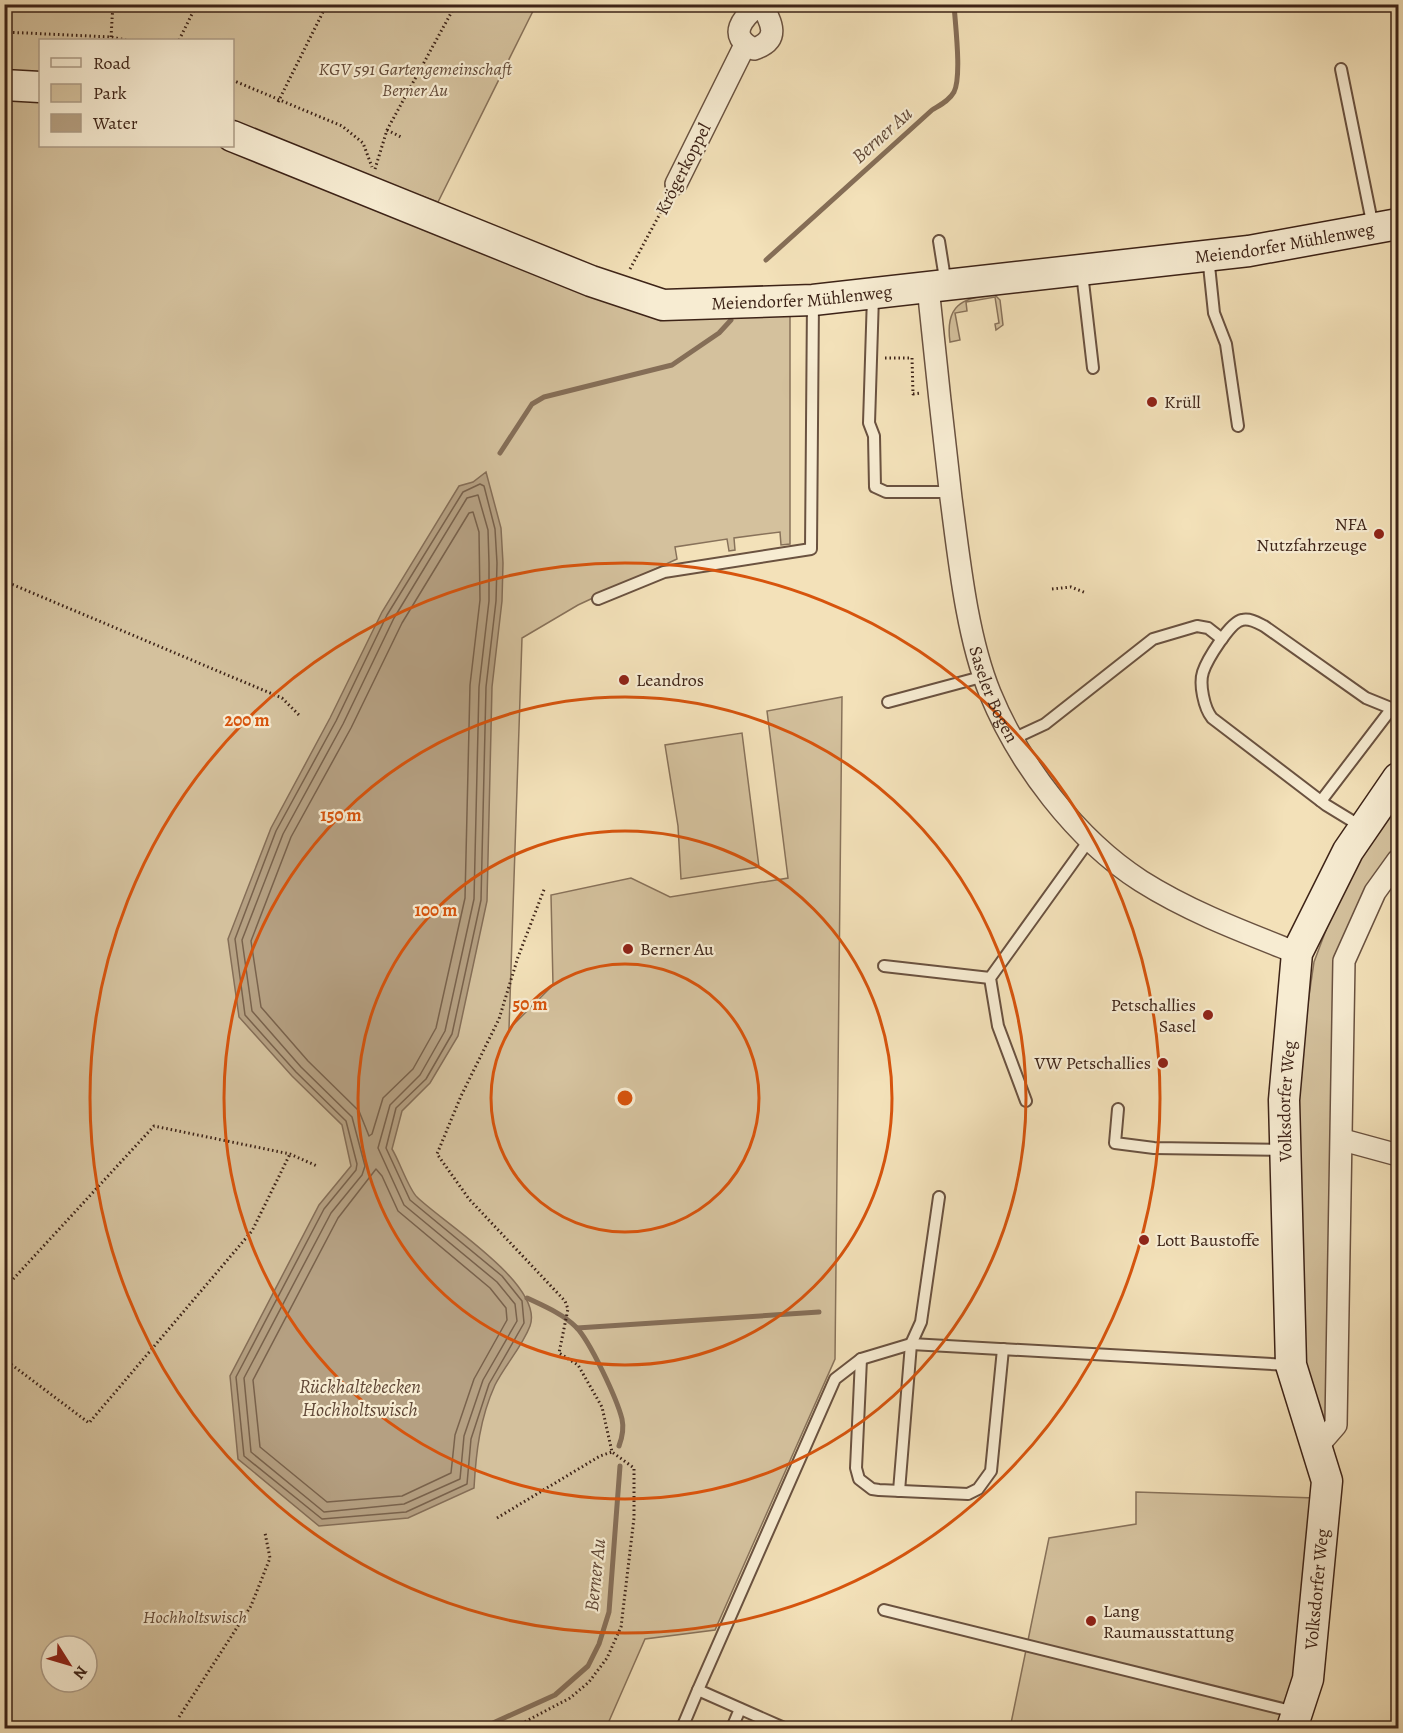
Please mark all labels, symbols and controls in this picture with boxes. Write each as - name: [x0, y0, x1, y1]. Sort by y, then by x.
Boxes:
- legend: [39, 39, 234, 147]
- text: Road: [93, 51, 131, 75]
- park label: KGV 591 Gartengemeinschaft Berner Au: [318, 57, 512, 102]
- text: Park: [93, 81, 127, 105]
- water label: Berner Au: [846, 100, 918, 170]
- text: Water: [92, 111, 138, 135]
- street label: Krögerkoppel: [650, 118, 717, 219]
- street label: Meiendorfer Mühlenweg: [1193, 217, 1376, 269]
- street label: Meiendorfer Mühlenweg: [711, 279, 893, 315]
- place label: Krüll: [1164, 390, 1201, 414]
- marker: Krüll: [1145, 395, 1159, 409]
- place label: NFA Nutzfahrzeuge: [1256, 512, 1367, 557]
- marker: NFA Nutzfahrzeuge: [1372, 527, 1386, 541]
- street label: Saseler Bogen: [963, 644, 1024, 747]
- place label: Leandros: [636, 668, 704, 692]
- marker: Leandros: [617, 673, 631, 687]
- text: 200 m: [224, 708, 270, 732]
- text: 150 m: [320, 803, 362, 827]
- text: 100 m: [415, 898, 457, 922]
- place label: Berner Au: [640, 937, 714, 961]
- marker: Berner Au: [621, 942, 635, 956]
- text: 50 m: [513, 992, 547, 1016]
- place label: Petschallies Sasel: [1111, 993, 1197, 1038]
- marker: Petschallies Sasel: [1201, 1008, 1215, 1022]
- street label: Volksdorfer Weg: [1272, 1040, 1301, 1163]
- place label: VW Petschallies: [1034, 1051, 1151, 1075]
- marker: VW Petschallies: [1156, 1056, 1170, 1070]
- centre of rings: [615, 1088, 635, 1108]
- place label: Lott Baustoffe: [1156, 1228, 1260, 1252]
- marker: Lott Baustoffe: [1137, 1233, 1151, 1247]
- water label: Rückhaltebecken Hochholtswisch: [299, 1373, 421, 1423]
- street label: Volksdorfer Weg: [1299, 1527, 1334, 1651]
- water label: Berner Au: [578, 1537, 612, 1613]
- place label: Lang Raumausstattung: [1103, 1599, 1234, 1644]
- park label: Hochholtswisch: [143, 1605, 247, 1629]
- marker: Lang Raumausstattung: [1084, 1614, 1098, 1628]
- north arrow: [39, 1634, 99, 1694]
- text: N: [68, 1661, 92, 1684]

